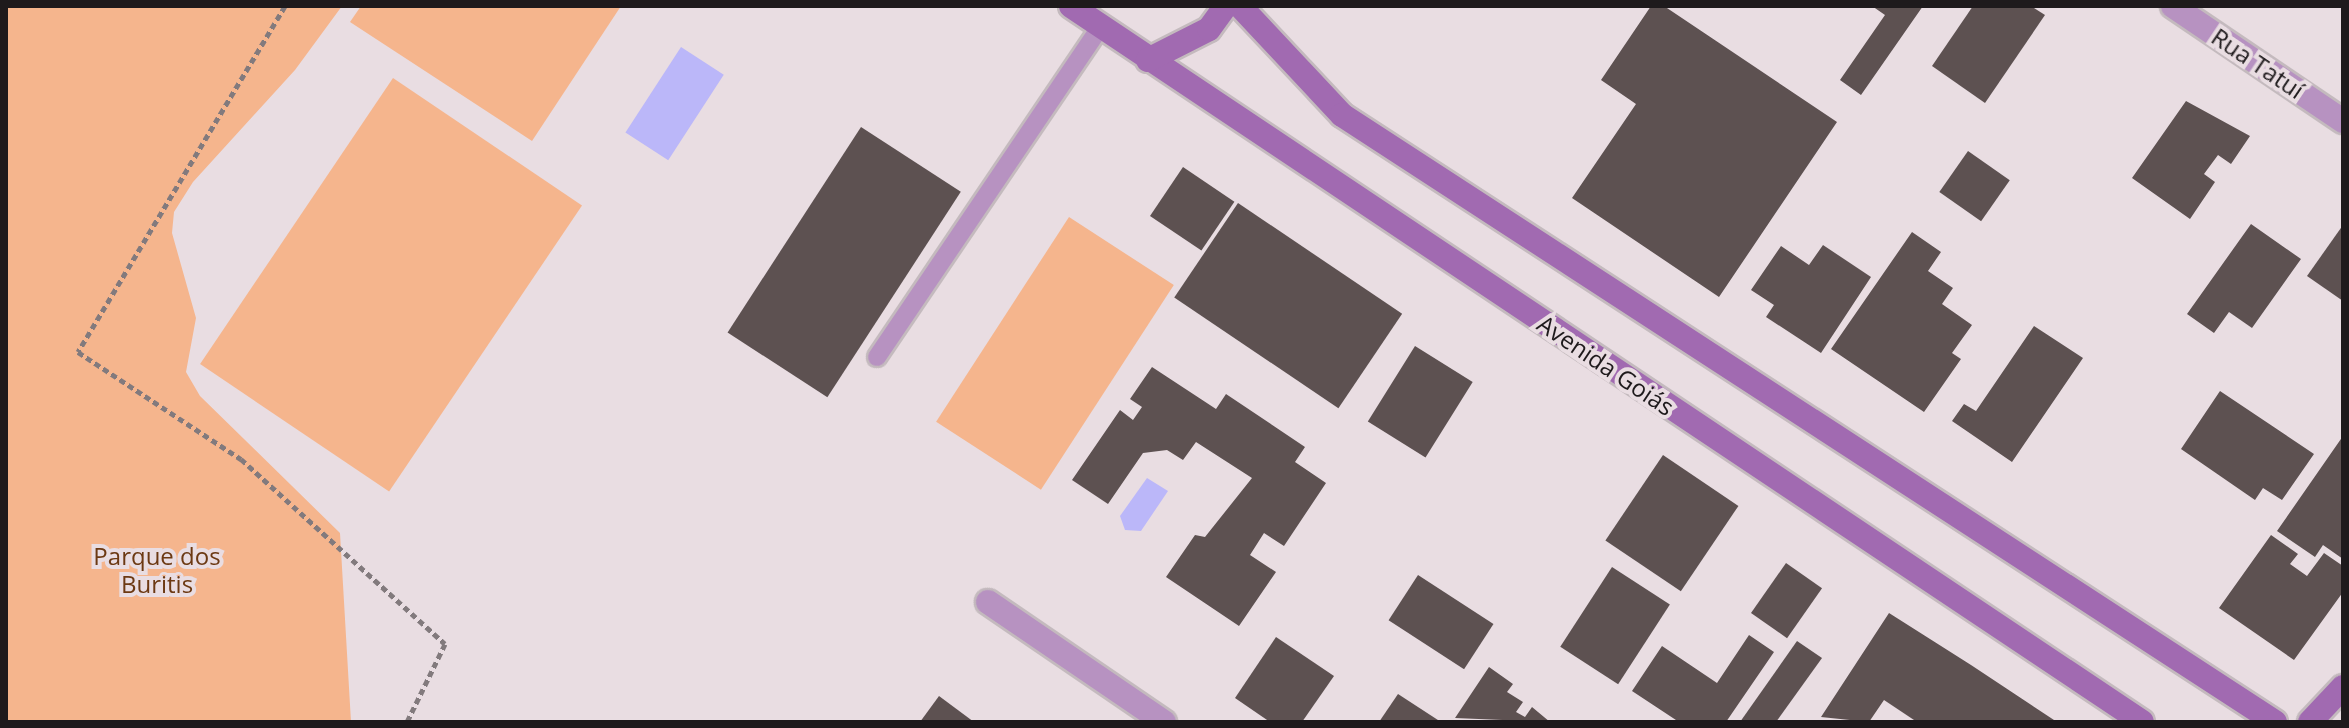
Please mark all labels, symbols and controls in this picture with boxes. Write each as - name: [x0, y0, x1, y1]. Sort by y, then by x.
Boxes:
- street label: Rua Tatuí: [2206, 22, 2310, 104]
- street label: Avenida Goiás: [1532, 309, 1680, 421]
- park label: Parque dos Buritis: [93, 542, 221, 598]

